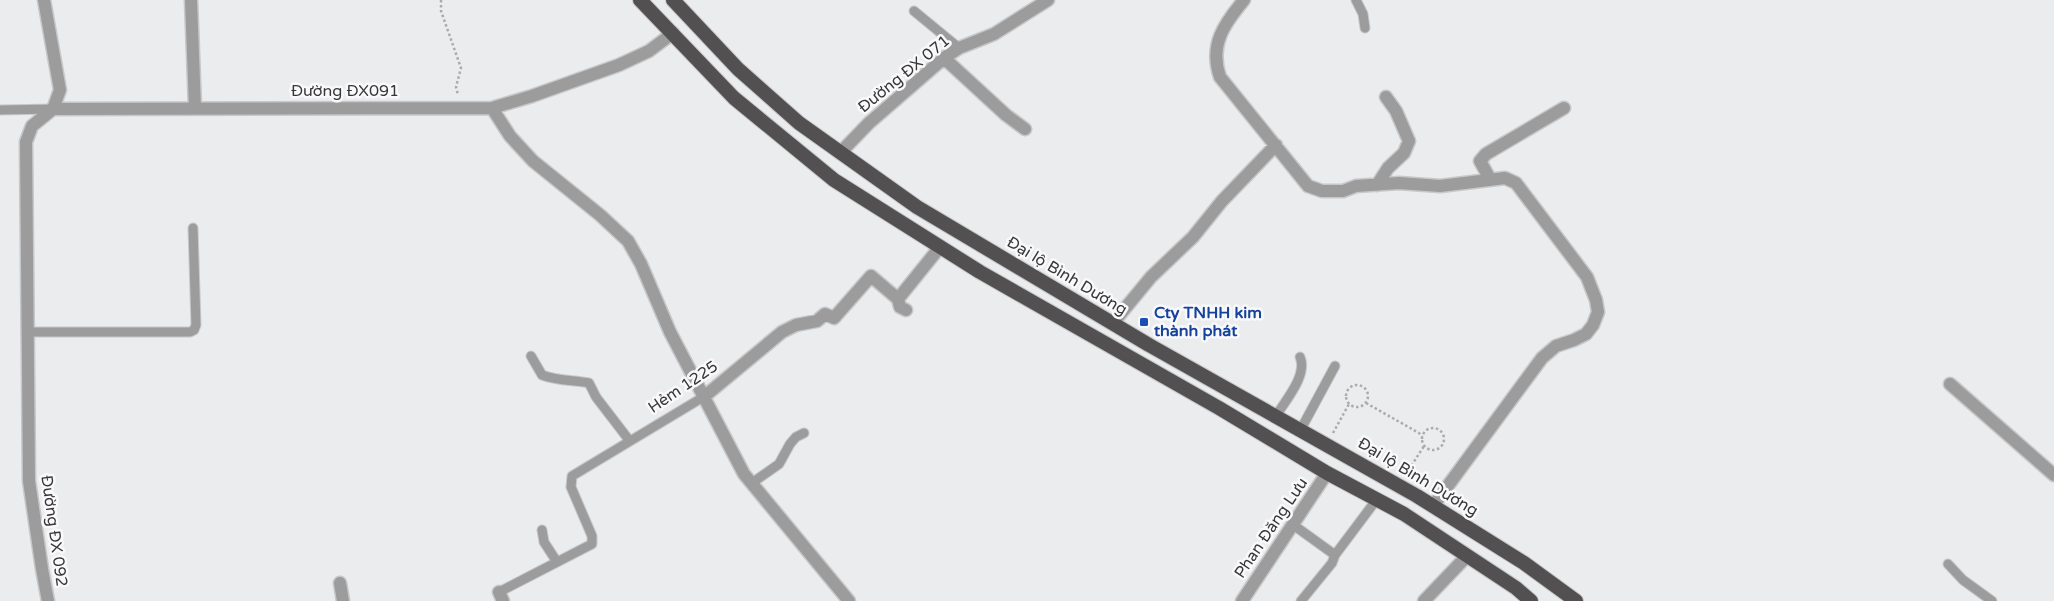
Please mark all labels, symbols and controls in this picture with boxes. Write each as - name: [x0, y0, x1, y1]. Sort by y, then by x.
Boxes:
- street label: Đường ĐX 071: [854, 31, 954, 117]
- street label: Đường ĐX091: [291, 81, 399, 101]
- street label: Đại lộ Bình Dương: [1003, 232, 1131, 320]
- place label: Cty TNHH kim thành phát: [1153, 303, 1262, 341]
- marker: Cty TNHH kim thành phát: [1138, 316, 1150, 328]
- street label: Hẻm 1225: [644, 356, 722, 418]
- street label: Đại lộ Bình Dương: [1354, 433, 1482, 521]
- street label: Đường ĐX 092: [36, 474, 72, 588]
- street label: Phan Đăng Lưu: [1230, 474, 1312, 582]

